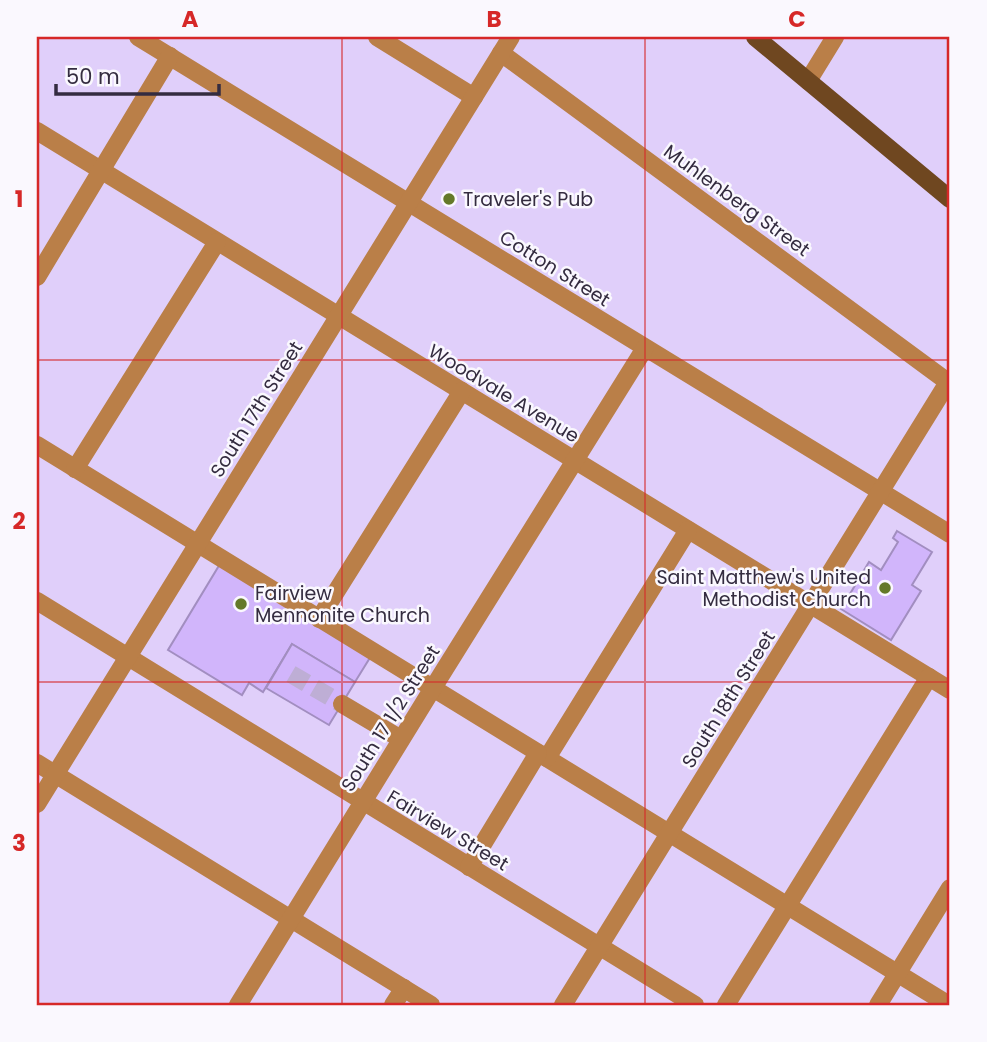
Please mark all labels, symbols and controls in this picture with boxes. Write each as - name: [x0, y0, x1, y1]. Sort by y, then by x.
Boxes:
- text: A: [182, 3, 199, 35]
- text: B: [486, 3, 502, 35]
- text: C: [788, 3, 806, 35]
- scale bar: [56, 52, 219, 96]
- text: 50 m: [66, 62, 120, 91]
- street label: Muhlenberg Street: [658, 138, 815, 263]
- text: 1: [15, 183, 23, 215]
- place label: Traveler's Pub: [463, 186, 593, 213]
- marker: Traveler's Pub: [441, 191, 457, 207]
- street label: Cotton Street: [494, 224, 615, 313]
- street label: South 17th Street: [204, 336, 309, 483]
- street label: Woodvale Avenue: [423, 338, 584, 449]
- text: 2: [12, 505, 26, 537]
- place label: Saint Matthew's United Methodist Church: [656, 564, 871, 613]
- place label: Fairview Mennonite Church: [255, 580, 430, 629]
- marker: Saint Matthew's United Methodist Church: [877, 580, 893, 596]
- marker: Fairview Mennonite Church: [233, 596, 249, 612]
- street label: South 18th Street: [675, 625, 782, 773]
- street label: South 17 1/2 Street: [334, 640, 446, 797]
- street label: Fairview Street: [382, 783, 514, 877]
- text: 3: [12, 827, 26, 859]

